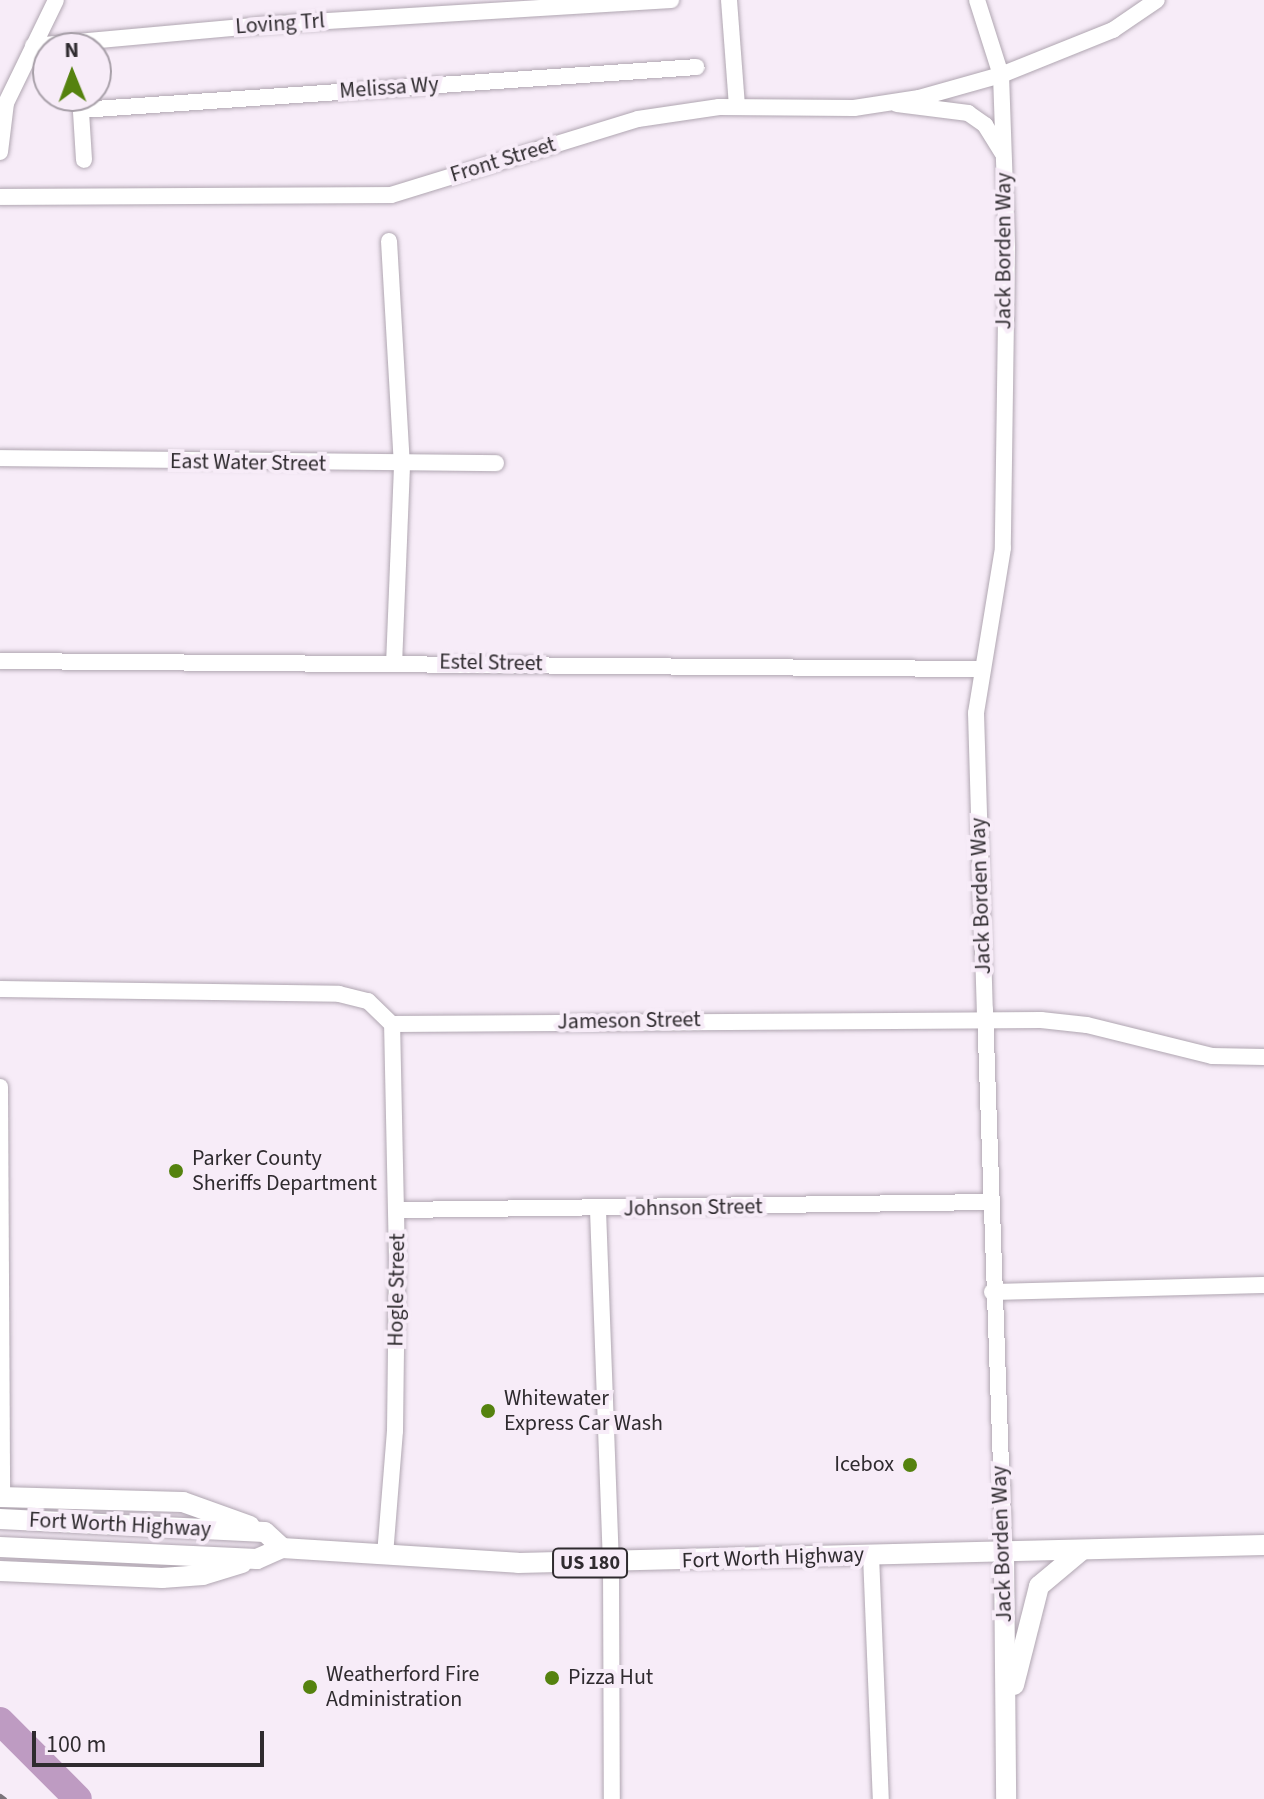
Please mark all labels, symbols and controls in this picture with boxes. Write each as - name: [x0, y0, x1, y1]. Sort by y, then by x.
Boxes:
- street label: Loving Trl: [234, 8, 326, 40]
- north arrow: [32, 32, 112, 112]
- text: N: [64, 34, 79, 66]
- street label: Melissa Wy: [338, 71, 440, 105]
- street label: Front Street: [447, 131, 559, 189]
- street label: Jack Borden Way: [991, 172, 1017, 330]
- street label: East Water Street: [170, 448, 326, 478]
- street label: Estel Street: [439, 649, 543, 677]
- street label: Jack Borden Way: [965, 817, 997, 975]
- street label: Jameson Street: [557, 1007, 701, 1035]
- place label: Parker County Sheriffs Department: [192, 1145, 377, 1196]
- marker: Parker County Sheriffs Department: [167, 1162, 185, 1180]
- street label: Johnson Street: [623, 1194, 763, 1222]
- street label: Hogle Street: [383, 1233, 411, 1347]
- place label: Whitewater Express Car Wash: [504, 1385, 663, 1436]
- marker: Whitewater Express Car Wash: [479, 1402, 497, 1420]
- place label: Icebox: [834, 1452, 894, 1478]
- marker: Icebox: [901, 1456, 919, 1474]
- street label: Jack Borden Way: [986, 1465, 1018, 1623]
- street label: Fort Worth Highway: [28, 1507, 212, 1543]
- street label: Fort Worth Highway: [681, 1542, 865, 1574]
- road number: US 180: [552, 1547, 628, 1579]
- place label: Weatherford Fire Administration: [326, 1661, 479, 1712]
- place label: Pizza Hut: [568, 1665, 653, 1691]
- marker: Pizza Hut: [543, 1669, 561, 1687]
- marker: Weatherford Fire Administration: [301, 1678, 319, 1696]
- scale bar: [36, 1715, 268, 1765]
- text: 100 m: [46, 1727, 106, 1762]

